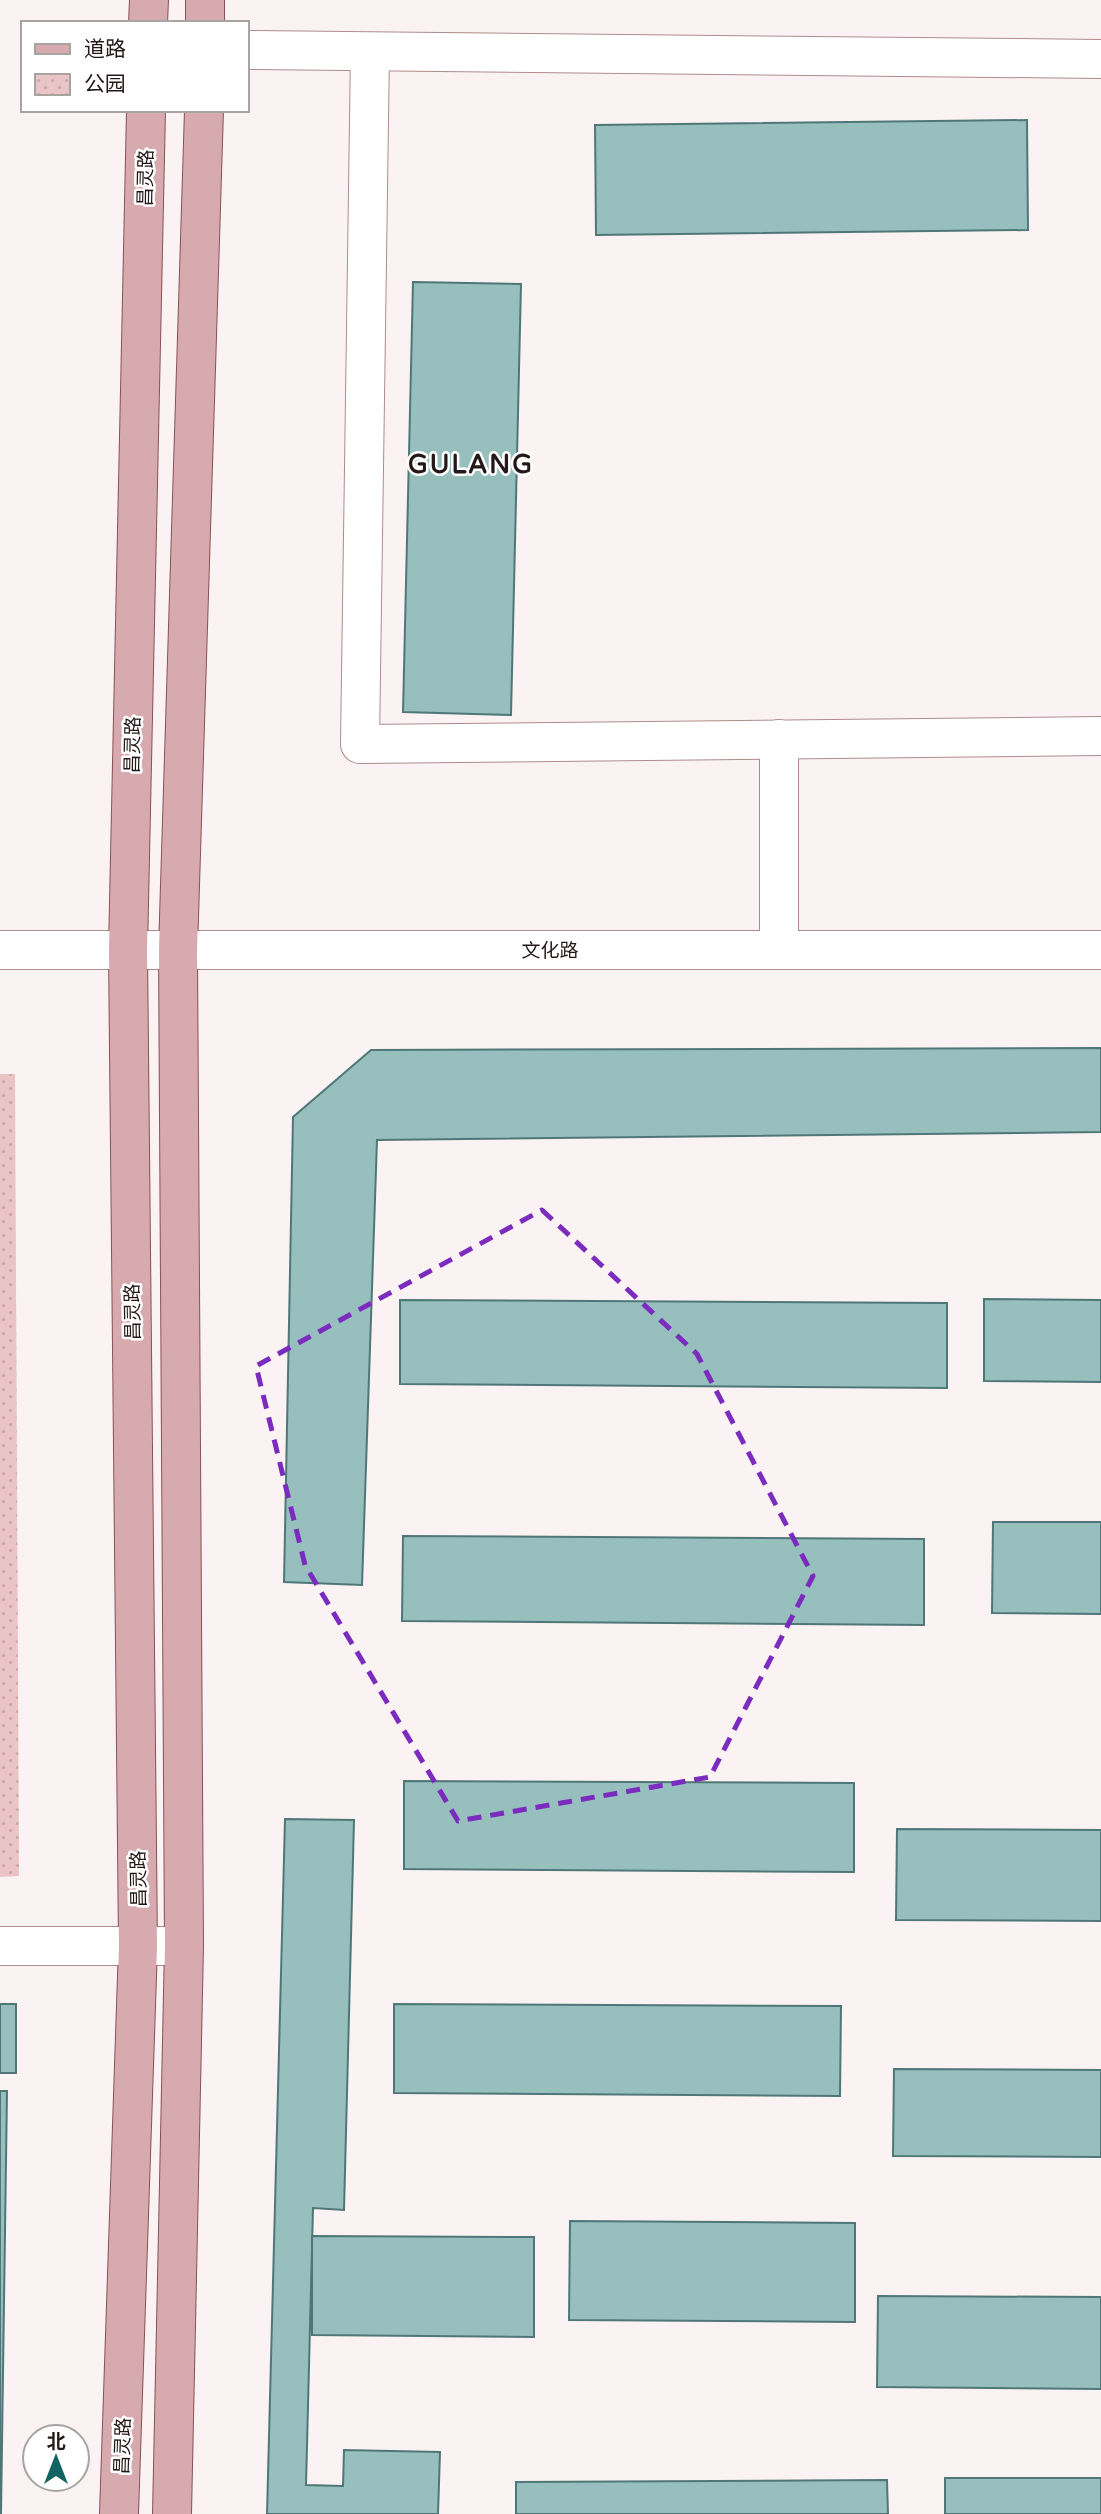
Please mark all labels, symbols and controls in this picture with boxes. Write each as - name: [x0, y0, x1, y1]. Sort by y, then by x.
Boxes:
- legend: [21, 21, 248, 112]
- text: 道路: [84, 37, 126, 62]
- text: 公园: [84, 72, 126, 97]
- street label: 昌灵路: [135, 149, 157, 207]
- district label: GULANG: [408, 449, 534, 480]
- street label: 昌灵路: [122, 716, 144, 774]
- street label: 文化路: [521, 940, 579, 962]
- street label: 昌灵路: [122, 1283, 144, 1341]
- street label: 昌灵路: [128, 1850, 150, 1908]
- street label: 昌灵路: [111, 2417, 135, 2475]
- north arrow: [21, 2423, 91, 2493]
- text: 北: [46, 2431, 66, 2453]

